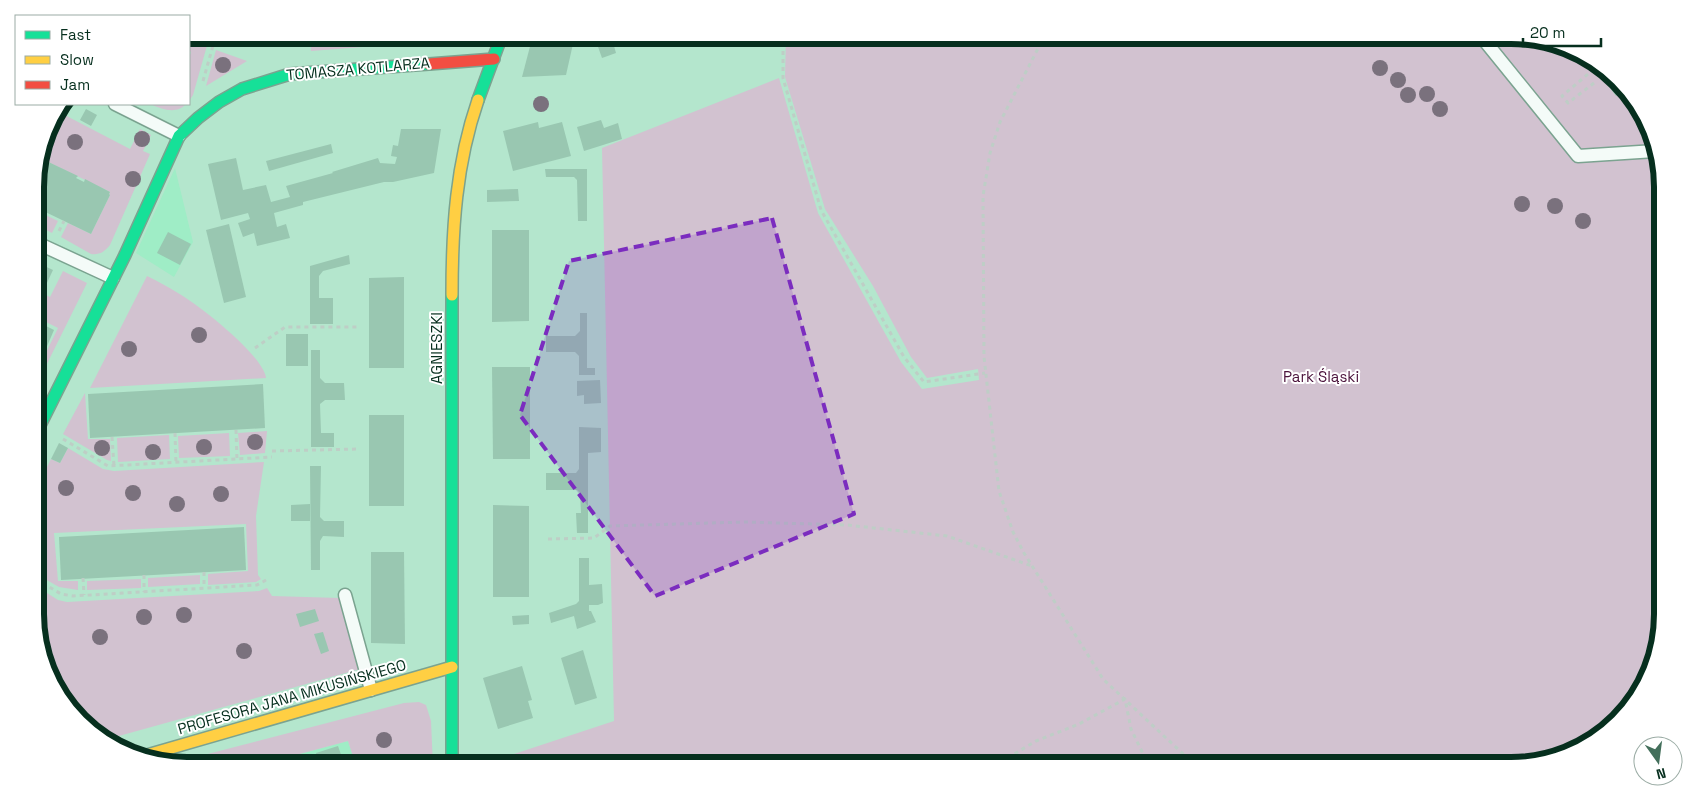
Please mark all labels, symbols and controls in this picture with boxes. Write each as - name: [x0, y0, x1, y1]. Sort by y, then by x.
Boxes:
- legend: [15, 15, 190, 105]
- scale bar: [1523, 15, 1600, 47]
- text: 20 m: [1530, 23, 1565, 42]
- text: Fast: [60, 25, 91, 44]
- text: Slow: [60, 50, 94, 69]
- street label: TOMASZA KOTLARZA: [285, 53, 431, 84]
- text: Jam: [60, 75, 90, 94]
- street label: AGNIESZKI: [427, 312, 446, 384]
- park label: Park Śląski: [1283, 367, 1359, 386]
- street label: PROFESORA JANA MIKUSIŃSKIEGO: [175, 655, 408, 738]
- north arrow: [1633, 736, 1683, 786]
- text: N: [1654, 764, 1668, 783]

